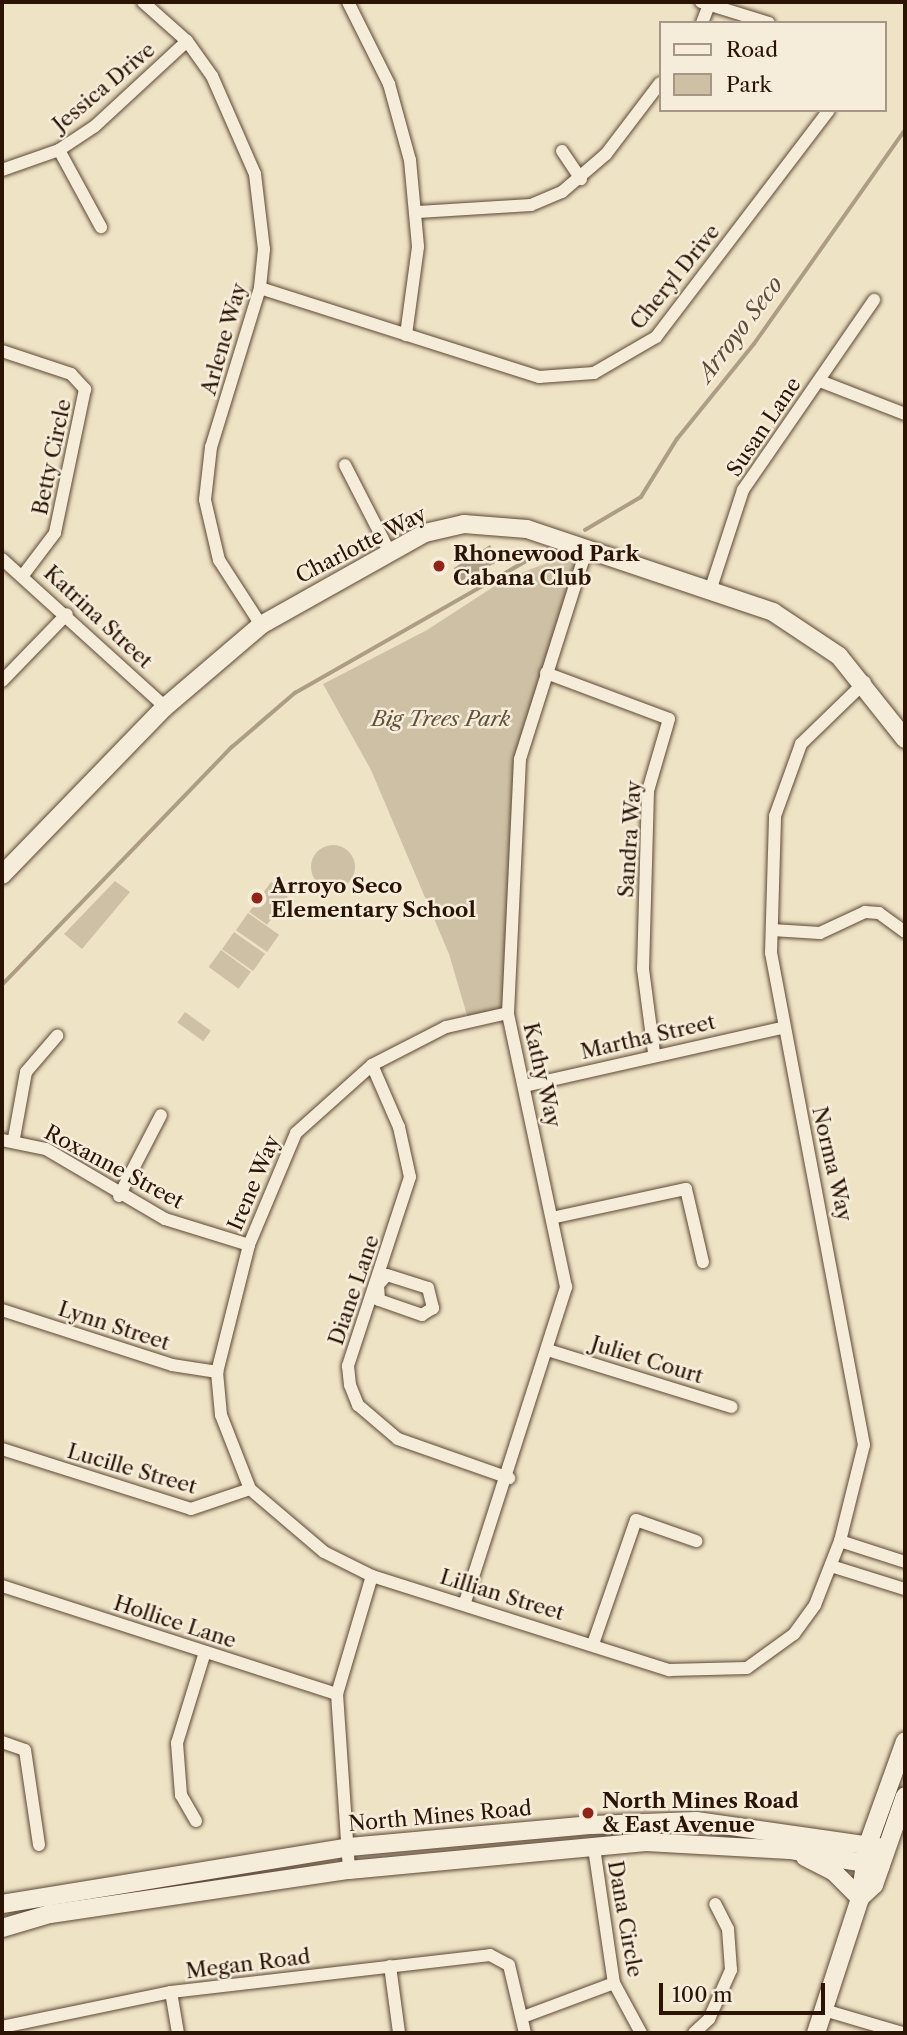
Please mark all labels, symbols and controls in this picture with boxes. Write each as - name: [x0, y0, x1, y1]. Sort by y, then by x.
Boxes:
- legend: [659, 21, 886, 112]
- street label: Jessica Drive: [48, 37, 160, 137]
- text: Road: [726, 37, 778, 62]
- text: Park: [726, 72, 772, 97]
- street label: Cheryl Drive: [625, 219, 725, 335]
- water label: Arroyo Seco: [691, 271, 789, 387]
- street label: Arlene Way: [196, 280, 252, 398]
- street label: Susan Lane: [722, 373, 806, 481]
- street label: Betty Circle: [27, 396, 77, 518]
- street label: Charlotte Way: [291, 501, 431, 589]
- place label: Rhonewood Park Cabana Club: [453, 541, 639, 591]
- marker: Rhonewood Park Cabana Club: [431, 558, 447, 574]
- street label: Katrina Street: [38, 560, 158, 674]
- park label: Big Trees Park: [371, 706, 511, 732]
- street label: Sandra Way: [613, 779, 647, 899]
- place label: Arroyo Seco Elementary School: [271, 873, 476, 923]
- marker: Arroyo Seco Elementary School: [249, 890, 265, 906]
- street label: Martha Street: [578, 1009, 718, 1065]
- street label: Kathy Way: [518, 1019, 566, 1131]
- street label: Norma Way: [806, 1104, 858, 1224]
- street label: Roxanne Street: [40, 1120, 188, 1214]
- street label: Irene Way: [222, 1131, 286, 1235]
- street label: Diane Lane: [323, 1232, 385, 1348]
- street label: Lynn Street: [55, 1296, 173, 1356]
- street label: Juliet Court: [588, 1331, 706, 1389]
- street label: Lucille Street: [64, 1438, 200, 1500]
- street label: Lillian Street: [437, 1564, 567, 1626]
- street label: Hollice Lane: [111, 1590, 239, 1654]
- place label: North Mines Road & East Avenue: [602, 1788, 799, 1838]
- street label: North Mines Road: [347, 1795, 533, 1837]
- marker: North Mines Road & East Avenue: [580, 1805, 596, 1821]
- street label: Dana Circle: [602, 1859, 648, 1979]
- street label: Megan Road: [184, 1944, 312, 1984]
- scale bar: [662, 1968, 828, 2012]
- text: 100 m: [672, 1982, 733, 2007]

